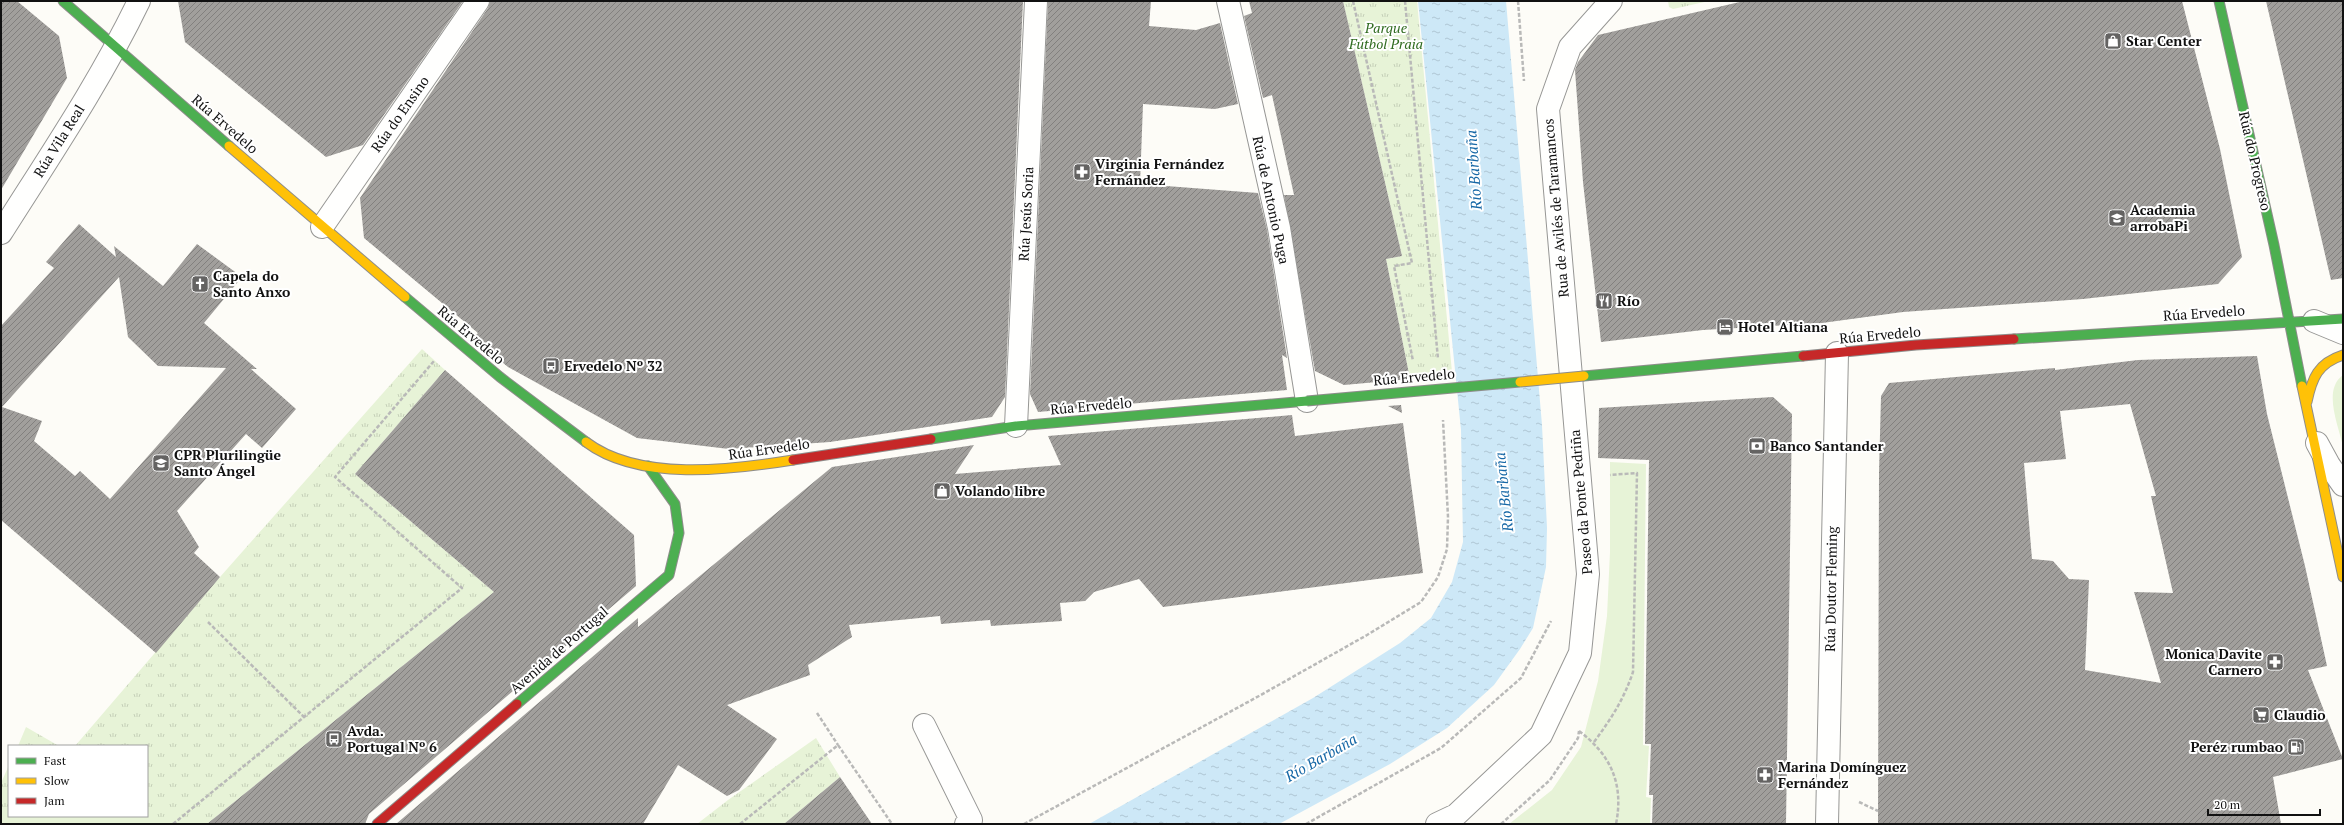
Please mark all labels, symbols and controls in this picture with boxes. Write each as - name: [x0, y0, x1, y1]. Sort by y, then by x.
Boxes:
- park label: Parque Fútbol Praia: [1348, 18, 1423, 53]
- shop icon: Star Center: [2103, 31, 2123, 51]
- place label: Star Center: [2126, 31, 2202, 50]
- street label: Rúa do Ensino: [366, 72, 433, 156]
- street label: Rúa Ervedelo: [188, 90, 263, 158]
- street label: Rúa Vila Real: [29, 101, 88, 181]
- street label: Rúa do Progreso: [2235, 109, 2276, 213]
- street label: Rua de Avilés de Taramancos: [1538, 118, 1573, 298]
- water label: Río Barbaña: [1460, 130, 1486, 212]
- street label: Rúa de Antonio Puga: [1249, 134, 1294, 266]
- place label: Virginia Fernández Fernández: [1095, 154, 1224, 189]
- pharmacy icon: Virginia Fernández Fernández: [1072, 162, 1092, 182]
- street label: Rúa Jesús Soria: [1014, 166, 1037, 262]
- place label: Academia arrobaPi: [2130, 200, 2196, 235]
- school or university icon: Academia arrobaPi: [2107, 208, 2127, 228]
- place label: Capela do Santo Anxo: [213, 266, 290, 301]
- church icon: Capela do Santo Anxo: [190, 274, 210, 294]
- restaurant icon: Río: [1594, 291, 1614, 311]
- place label: Río: [1617, 291, 1640, 310]
- street label: Rúa Ervedelo: [2162, 300, 2246, 325]
- street label: Rúa Ervedelo: [434, 301, 509, 368]
- hotel icon: Hotel Altiana: [1715, 317, 1735, 337]
- place label: Hotel Altiana: [1738, 317, 1828, 336]
- street label: Rúa Ervedelo: [1838, 321, 1922, 348]
- bus stop icon: Ervedelo Nº 32: [541, 356, 561, 376]
- place label: Ervedelo Nº 32: [564, 356, 663, 375]
- street label: Rúa Ervedelo: [1372, 363, 1456, 390]
- street label: Rúa Ervedelo: [1049, 392, 1133, 419]
- street label: Paseo da Ponte Pedriña: [1565, 429, 1596, 575]
- street label: Rúa Ervedelo: [727, 433, 811, 464]
- bank icon: Banco Santander: [1747, 436, 1767, 456]
- place label: Banco Santander: [1770, 436, 1884, 455]
- place label: CPR Plurilingüe Santo Ángel: [174, 445, 282, 480]
- water label: Río Barbaña: [1489, 451, 1517, 534]
- school or university icon: CPR Plurilingüe Santo Ángel: [151, 453, 171, 473]
- shop icon: Volando libre: [932, 481, 952, 501]
- place label: Volando libre: [955, 481, 1046, 500]
- street label: Rúa Doutor Fleming: [1820, 525, 1841, 652]
- street label: Avenida de Portugal: [506, 602, 612, 698]
- place label: Monica Davite Carnero: [2165, 644, 2262, 679]
- pharmacy icon: Monica Davite Carnero: [2265, 652, 2285, 672]
- supermarket icon: Claudio: [2251, 705, 2271, 725]
- place label: Claudio: [2274, 705, 2326, 724]
- place label: Avda. Portugal Nº 6: [347, 721, 437, 756]
- water label: Río Barbaña: [1280, 728, 1360, 786]
- bus stop icon: Avda. Portugal Nº 6: [324, 729, 344, 749]
- place label: Peréz rumbao: [2190, 737, 2283, 756]
- fuel station icon: Peréz rumbao: [2286, 737, 2306, 757]
- legend: [8, 745, 148, 817]
- text: Fast: [44, 753, 67, 768]
- place label: Marina Domínguez Fernández: [1778, 757, 1907, 792]
- pharmacy icon: Marina Domínguez Fernández: [1755, 765, 1775, 785]
- text: Slow: [44, 773, 70, 788]
- scale bar: [2208, 791, 2320, 817]
- text: Jam: [44, 793, 65, 808]
- text: 20 m: [2214, 797, 2241, 812]

